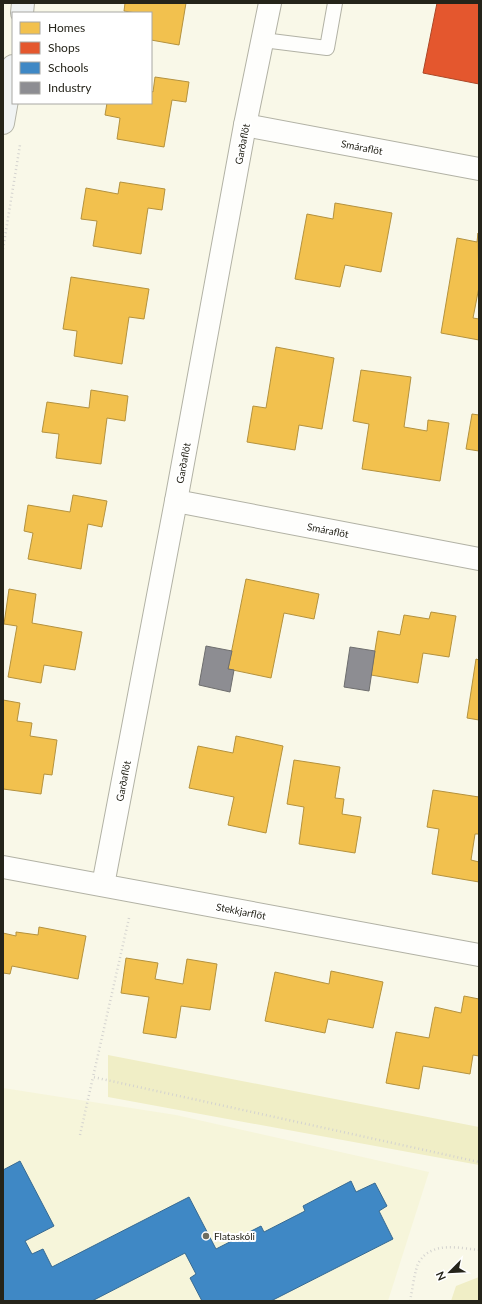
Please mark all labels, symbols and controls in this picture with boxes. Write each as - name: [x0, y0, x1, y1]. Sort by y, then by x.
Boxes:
- legend: [12, 12, 152, 104]
- text: Homes: [48, 20, 85, 35]
- text: Shops: [48, 40, 80, 55]
- text: Schools: [48, 60, 89, 75]
- text: Industry: [48, 80, 92, 95]
- street label: Garðaflöt: [232, 122, 252, 165]
- street label: Smáraflöt: [340, 137, 384, 157]
- street label: Garðaflöt: [174, 441, 193, 484]
- street label: Smáraflöt: [306, 520, 350, 540]
- street label: Garðaflöt: [113, 759, 133, 802]
- street label: Stekkjarflöt: [215, 900, 267, 922]
- place label: Flataskóli: [214, 1230, 255, 1242]
- marker: Flataskóli: [201, 1231, 211, 1241]
- north arrow: [430, 1252, 470, 1292]
- text: N: [433, 1270, 448, 1283]

